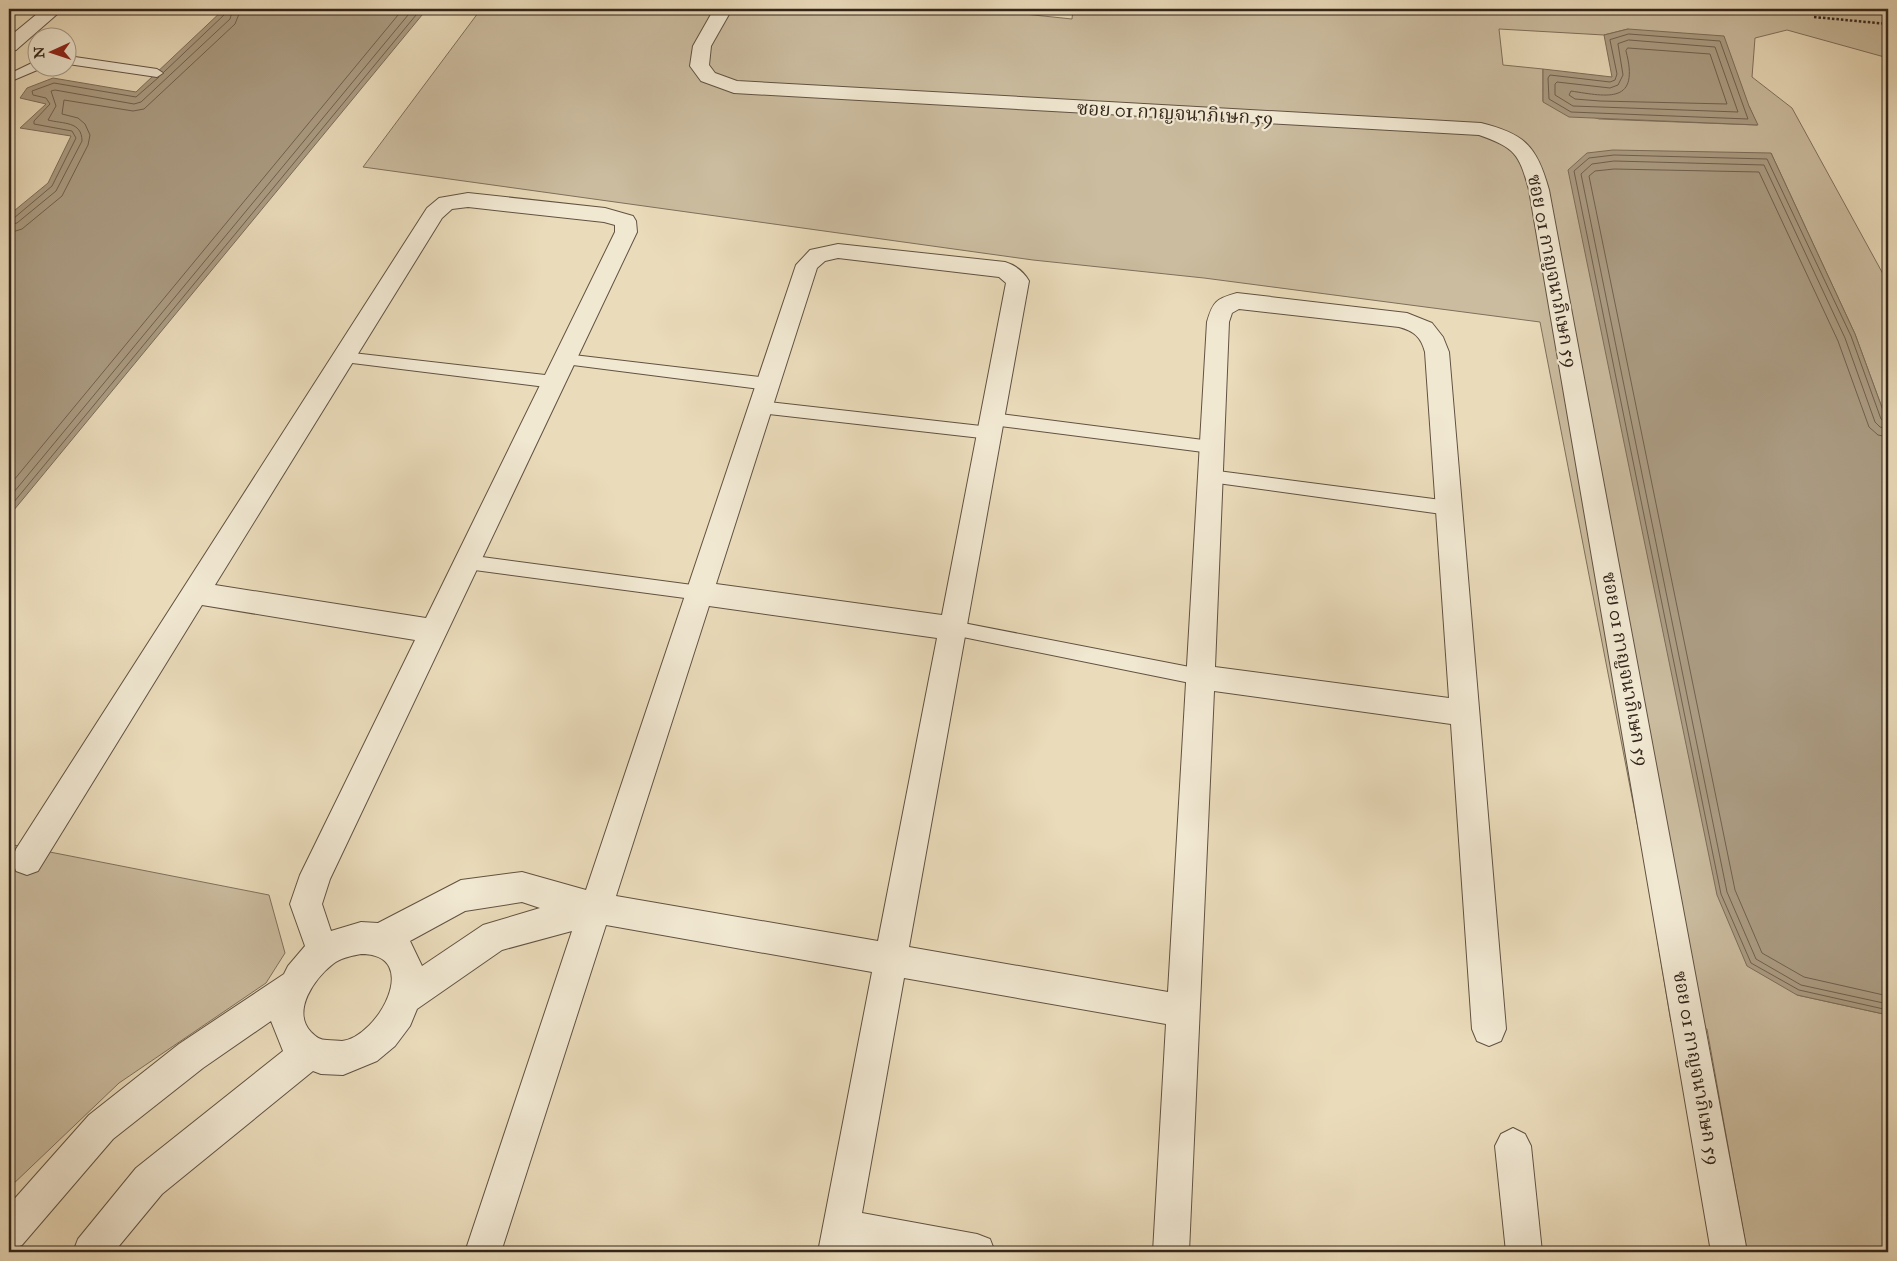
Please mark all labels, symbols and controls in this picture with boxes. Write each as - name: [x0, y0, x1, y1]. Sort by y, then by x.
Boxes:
- north arrow: [28, 28, 78, 78]
- text: N: [31, 46, 48, 59]
- street label: ซอย 01 กาญจนาภิเษก 59: [1076, 96, 1274, 130]
- street label: ซอย 01 กาญจนาภิเษก 59: [1523, 172, 1583, 370]
- street label: ซอย 01 กาญจนาภิเษก 59: [1598, 570, 1654, 768]
- street label: ซอย 01 กาญจนาภิเษก 59: [1669, 969, 1725, 1167]

